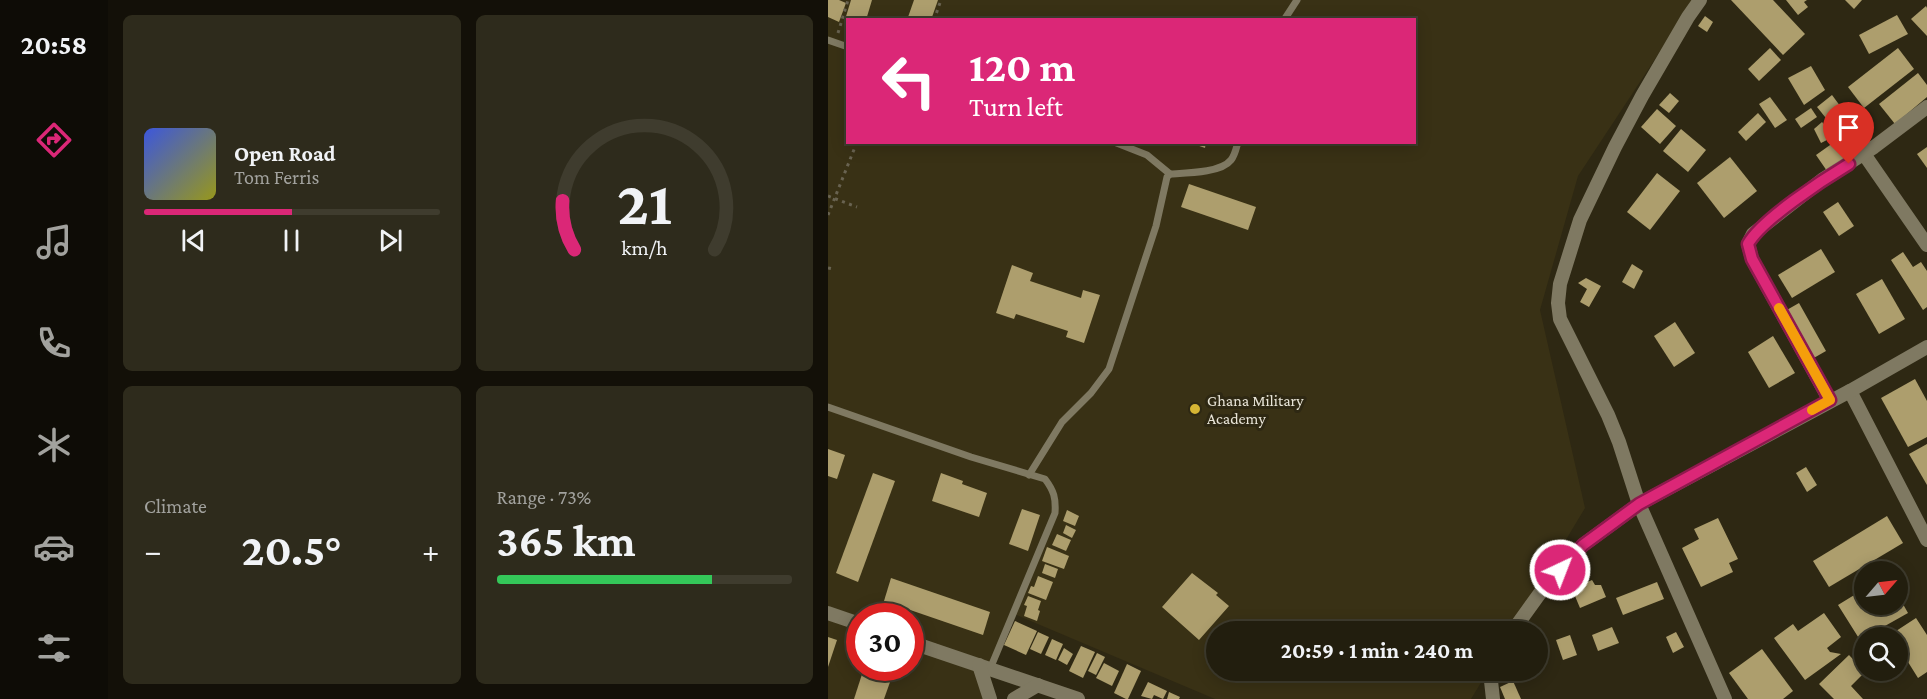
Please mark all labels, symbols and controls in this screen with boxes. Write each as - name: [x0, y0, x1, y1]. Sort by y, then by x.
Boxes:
- text: 20:58: [21, 30, 87, 60]
- icon: left: [870, 42, 948, 120]
- text: 120 m: [969, 43, 1075, 90]
- text: Turn left: [969, 92, 1063, 122]
- pin: [1823, 102, 1874, 164]
- icon: arrive: [1832, 111, 1865, 144]
- icon: directions: [33, 119, 75, 161]
- text: Open Road: [234, 141, 336, 166]
- text: Tom Ferris: [234, 166, 319, 188]
- text: 21: [617, 168, 672, 237]
- icon: music: [33, 221, 75, 263]
- icon: previous: [177, 224, 210, 257]
- icon: pause: [275, 224, 308, 257]
- icon: next: [374, 224, 407, 257]
- text: km/h: [621, 236, 668, 260]
- icon: phone: [33, 322, 75, 364]
- place label: Ghana Military Academy: [1207, 392, 1304, 428]
- marker: Ghana Military Academy: [1188, 402, 1202, 416]
- icon: climate: [33, 424, 75, 466]
- text: Range · 73%: [497, 486, 591, 508]
- text: Climate: [144, 495, 207, 517]
- text: 365 km: [497, 516, 636, 566]
- text: 20.5°: [242, 525, 342, 575]
- icon: car: [33, 526, 75, 568]
- text: −: [144, 532, 161, 569]
- text: +: [422, 532, 439, 569]
- position arrow: [1528, 538, 1592, 602]
- north arrow: [1854, 561, 1908, 615]
- map controls: [1854, 561, 1908, 681]
- speed limit sign: 30: [846, 603, 924, 681]
- icon: filters: [33, 627, 75, 669]
- button: search: [1854, 627, 1908, 681]
- text: 20:59 · 1 min · 240 m: [1281, 638, 1473, 663]

